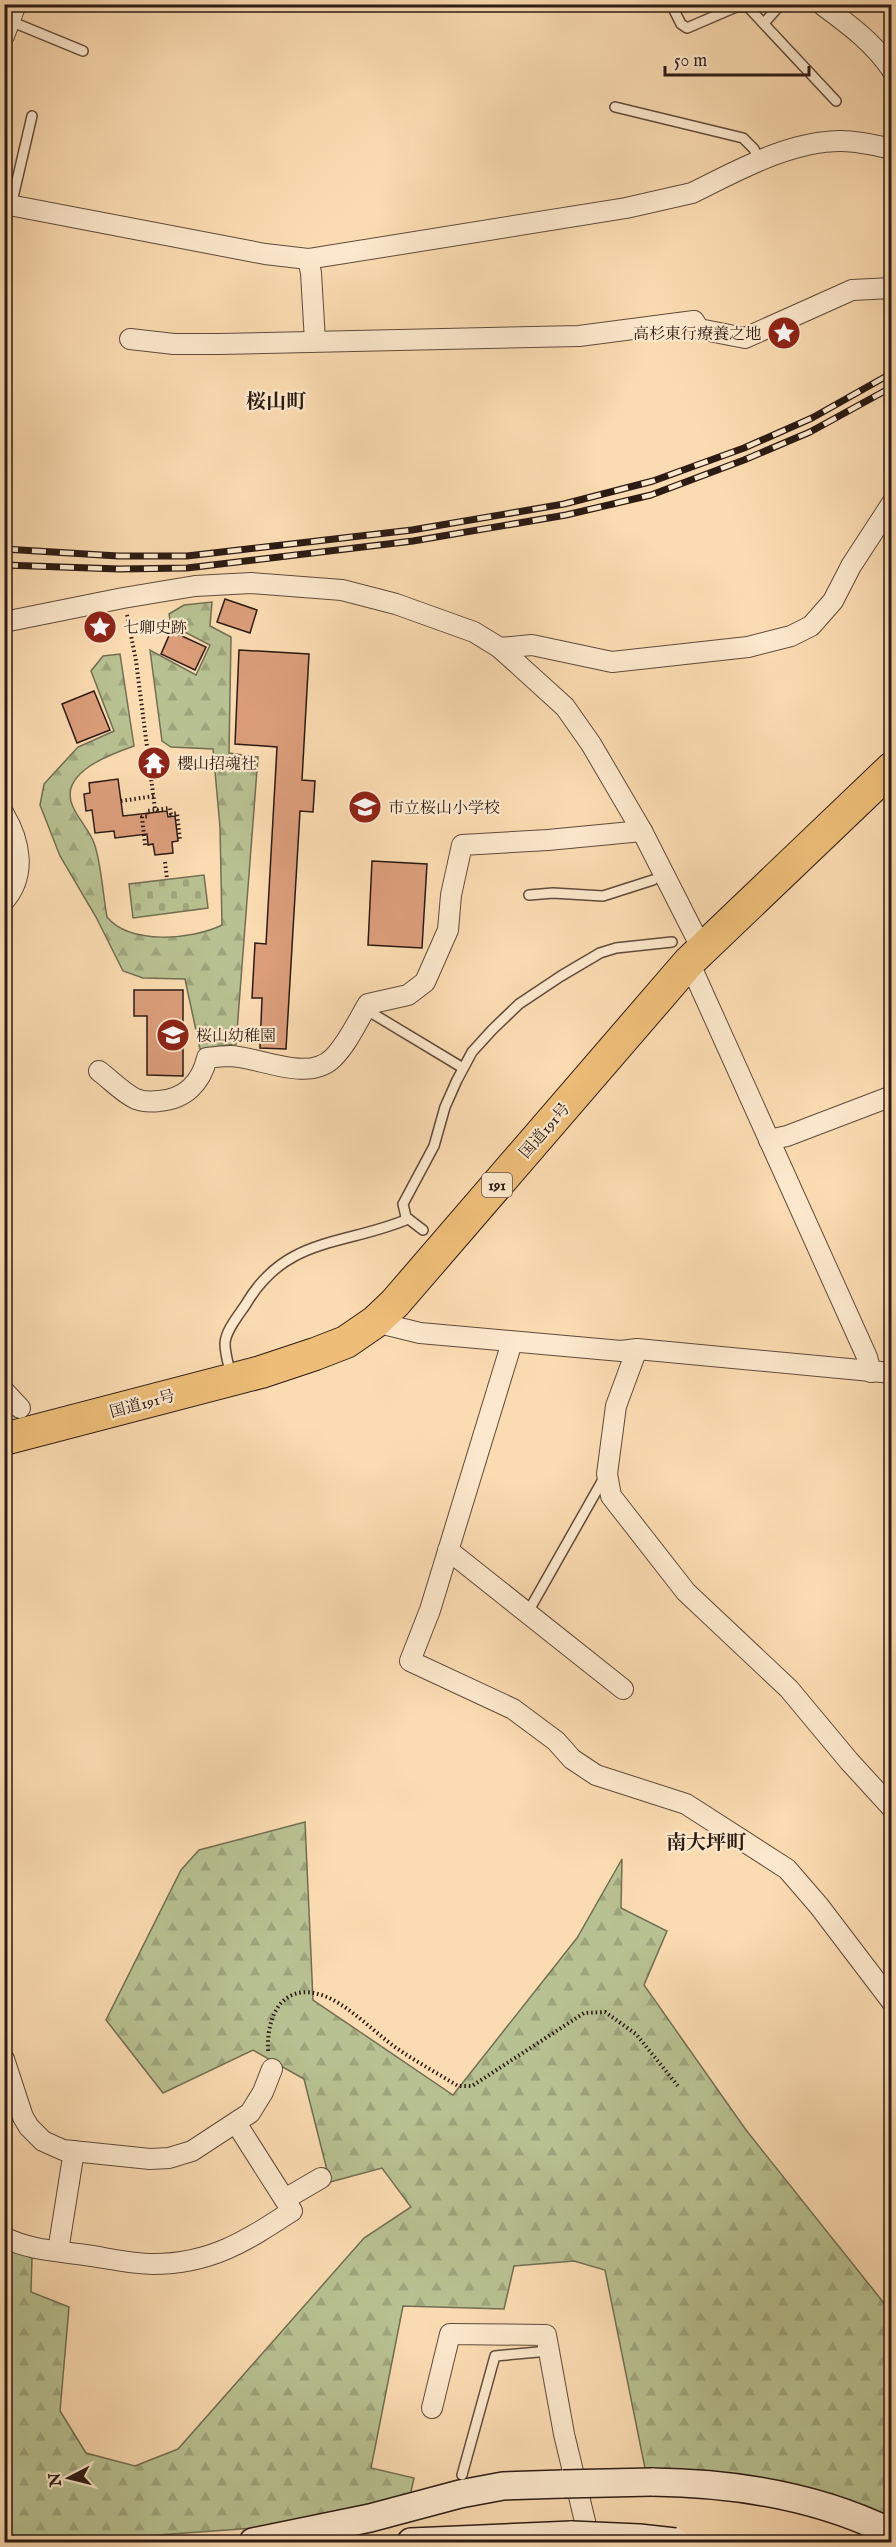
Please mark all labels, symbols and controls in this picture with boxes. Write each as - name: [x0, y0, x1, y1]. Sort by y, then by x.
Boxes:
- scale bar: [665, 39, 809, 77]
- text: 50 m: [674, 50, 707, 73]
- place icon: 高杉東行療養之地: [766, 315, 802, 351]
- place label: 高杉東行療養之地: [633, 325, 761, 345]
- district label: 桜山町: [246, 390, 307, 415]
- place icon: 七卿史跡: [82, 609, 118, 645]
- place label: 七卿史跡: [123, 619, 187, 639]
- temple icon: 櫻山招魂社: [136, 745, 172, 781]
- place label: 櫻山招魂社: [177, 755, 257, 775]
- school or university icon: 市立桜山小学校: [347, 789, 383, 825]
- place label: 市立桜山小学校: [388, 799, 500, 819]
- school or university icon: 桜山幼稚園: [155, 1017, 191, 1053]
- place label: 桜山幼稚園: [196, 1027, 276, 1047]
- street label: 国道191号: [516, 1100, 575, 1163]
- road number: 191: [482, 1173, 512, 1197]
- street label: 国道191号: [108, 1387, 177, 1423]
- district label: 南大坪町: [666, 1831, 747, 1856]
- north arrow: [39, 2448, 99, 2508]
- text: N: [45, 2471, 67, 2489]

